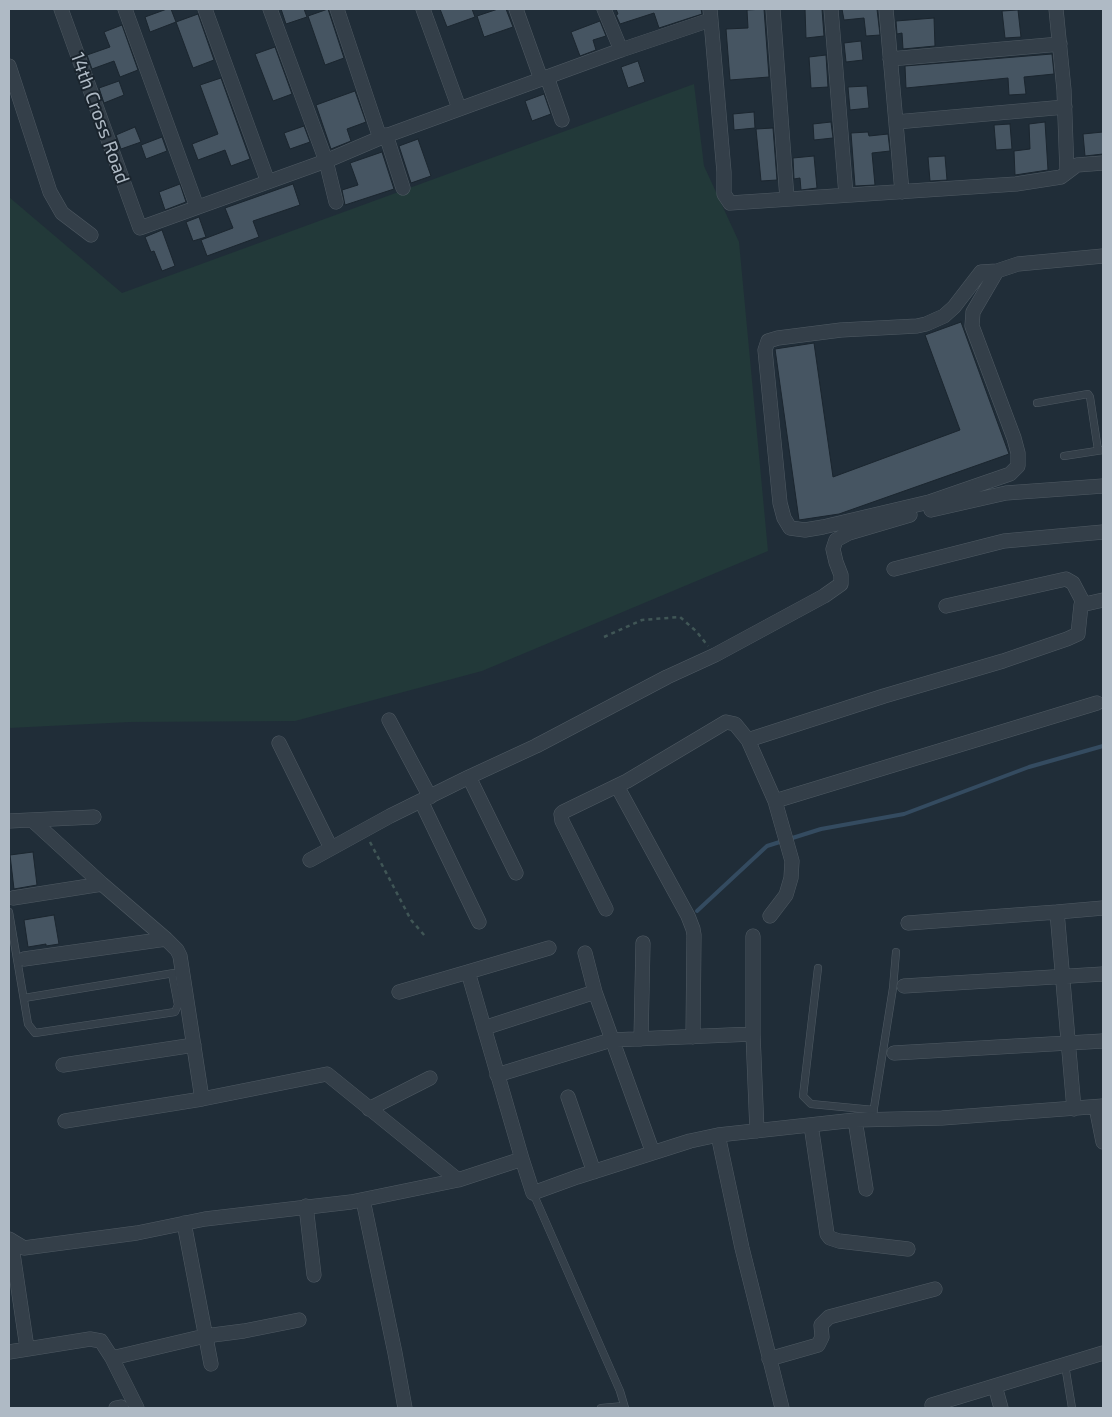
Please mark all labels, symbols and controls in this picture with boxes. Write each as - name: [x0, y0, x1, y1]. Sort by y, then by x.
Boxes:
- street label: 14th Cross Road: [66, 49, 134, 187]

